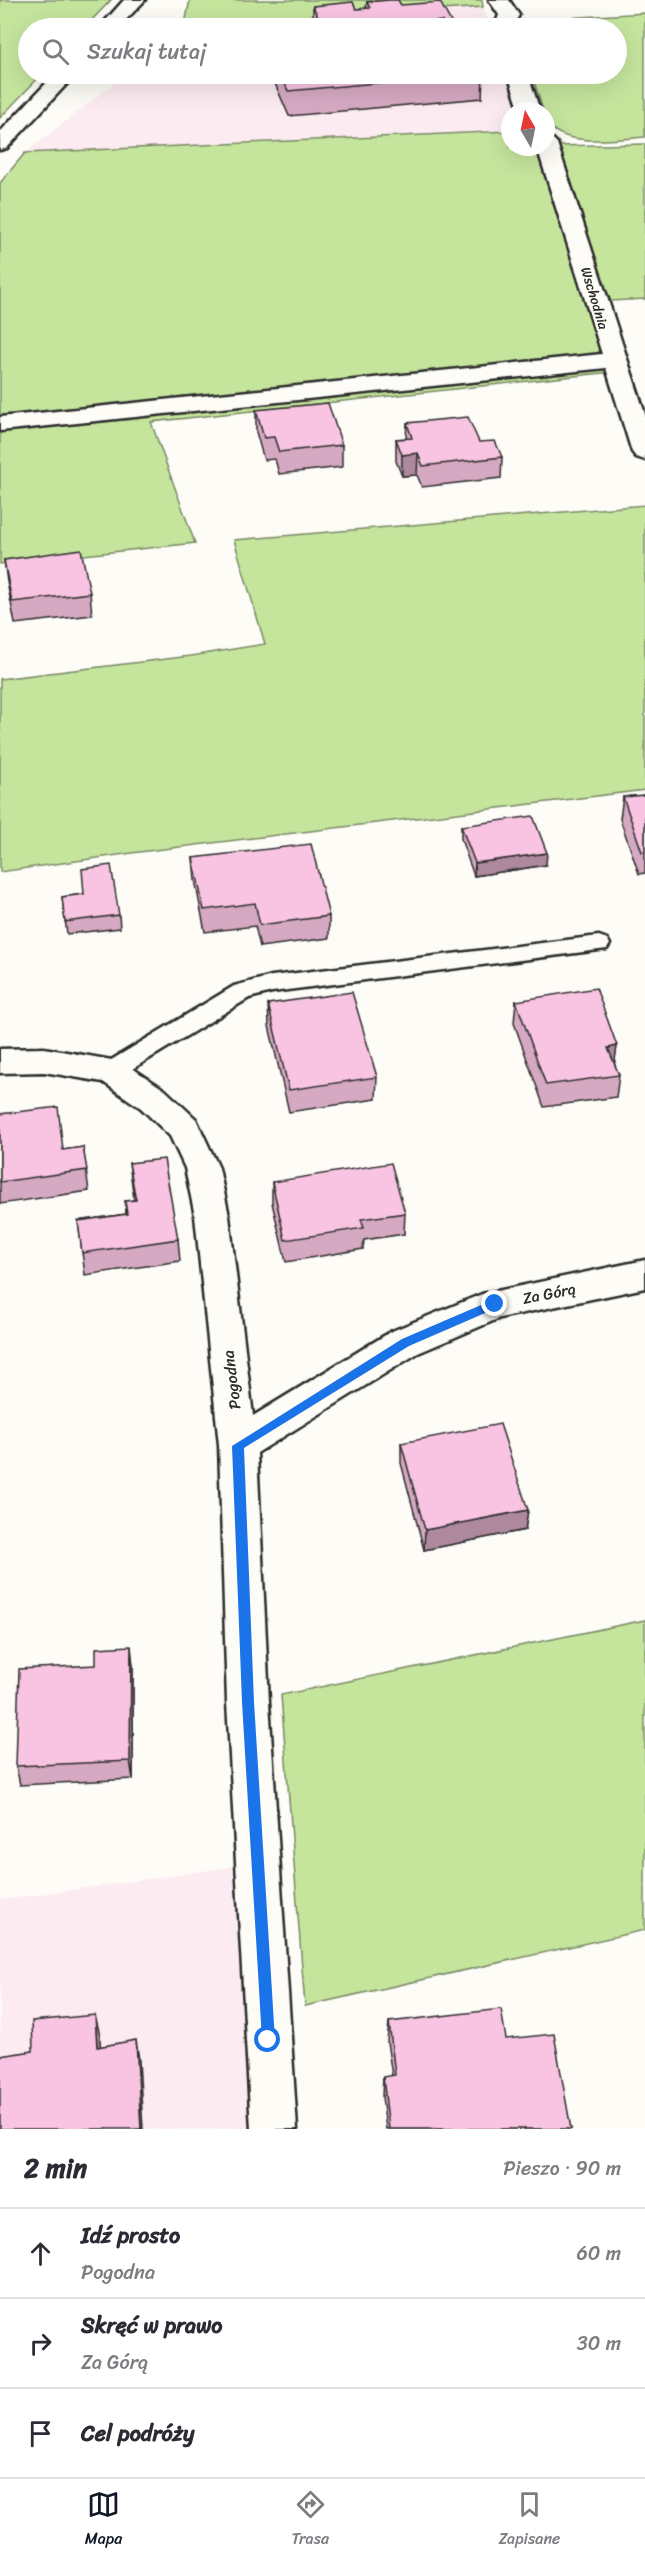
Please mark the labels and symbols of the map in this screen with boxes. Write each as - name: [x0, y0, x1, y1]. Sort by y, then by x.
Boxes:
- north arrow: [501, 102, 555, 156]
- street label: Wschodnia: [573, 264, 616, 333]
- street label: Za Górą: [520, 1274, 578, 1313]
- route end: [481, 1290, 507, 1316]
- street label: Pogodna: [213, 1349, 249, 1411]
- route start: [254, 2026, 280, 2052]

